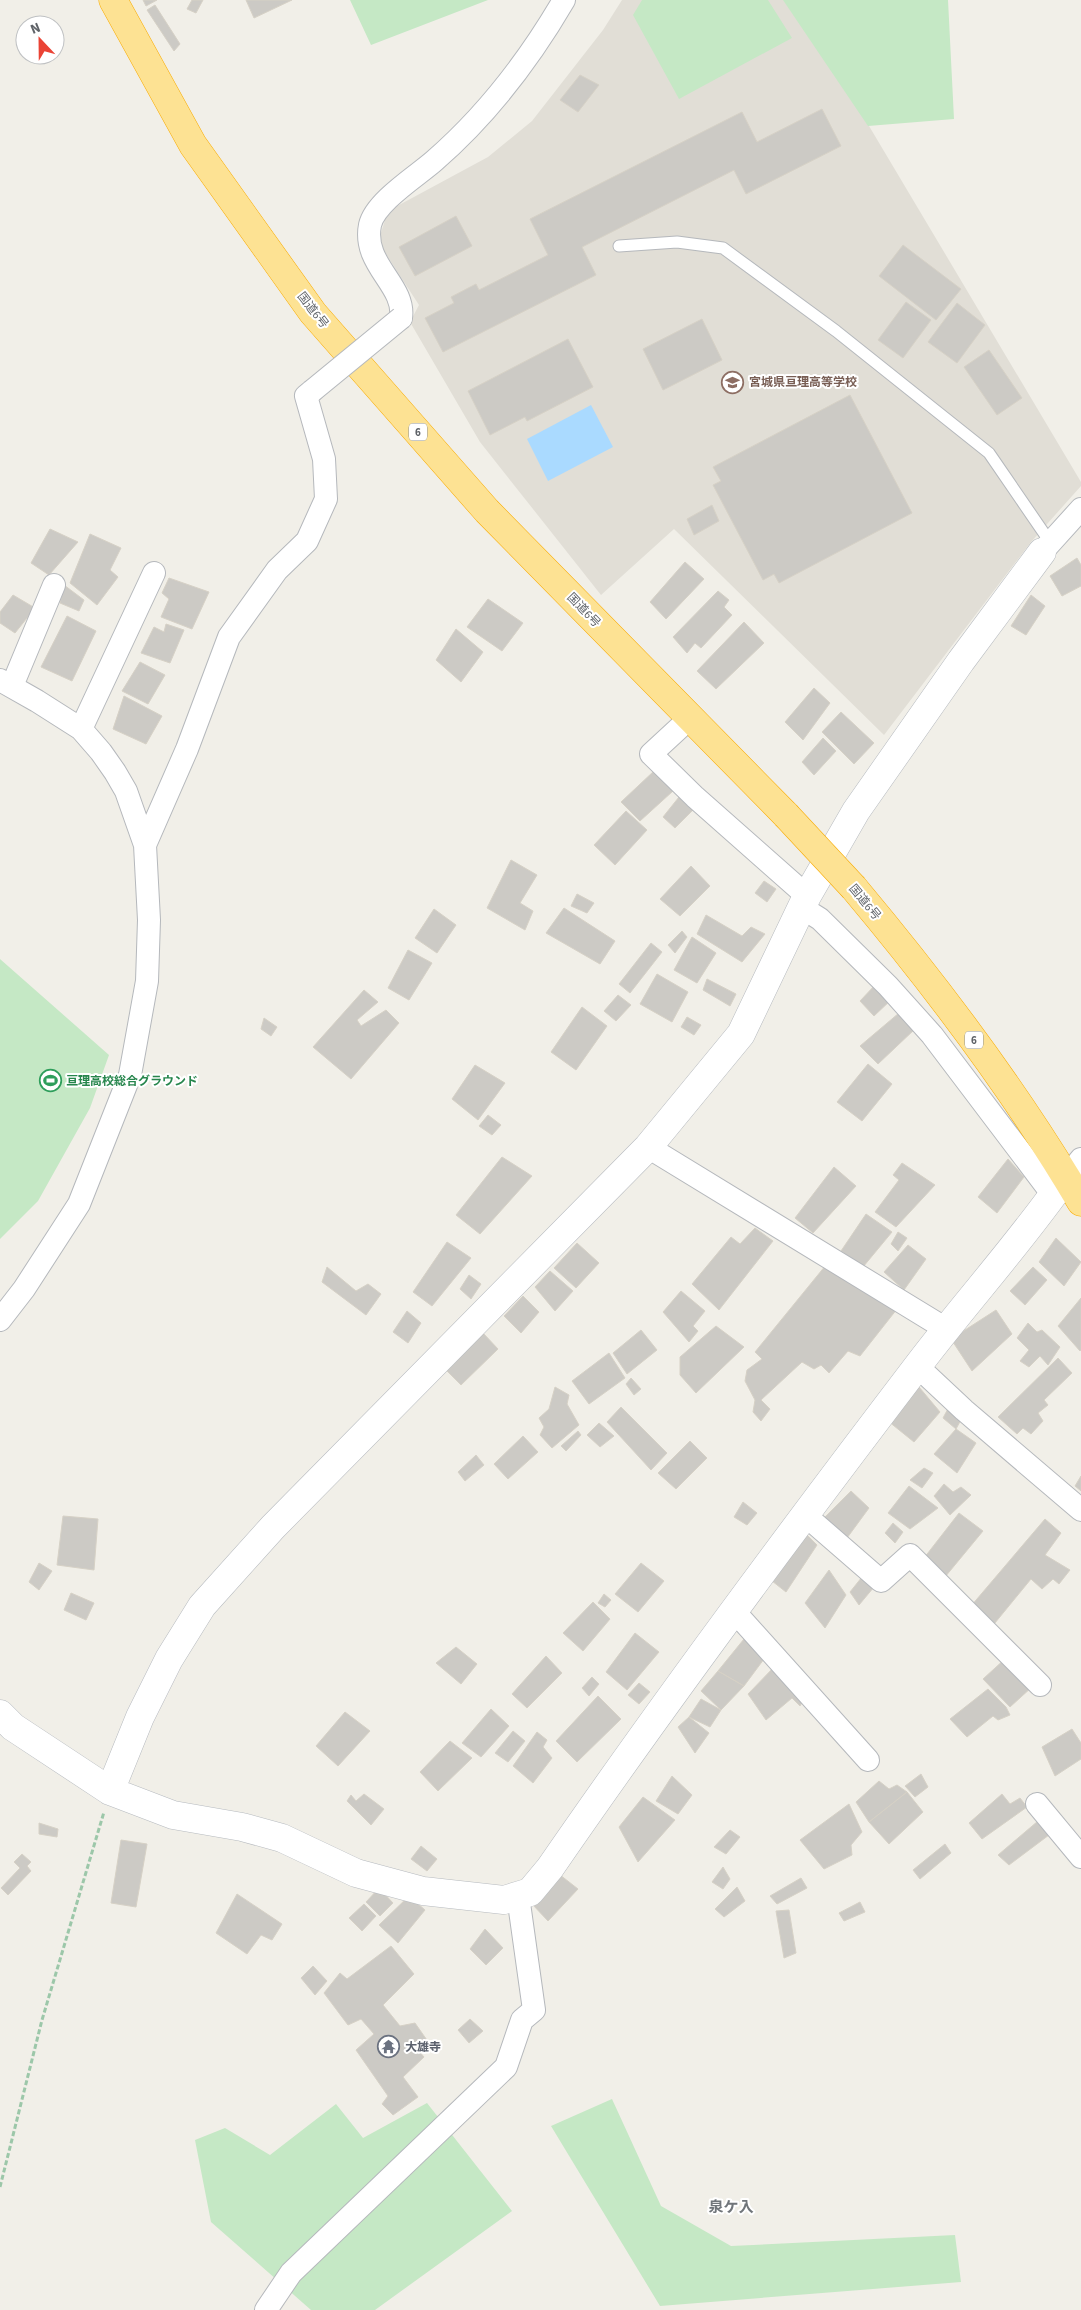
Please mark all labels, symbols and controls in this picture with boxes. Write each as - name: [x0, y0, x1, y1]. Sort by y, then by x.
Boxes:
- north arrow: [15, 15, 65, 65]
- text: N: [27, 18, 44, 40]
- street label: 国道6号: [293, 289, 332, 332]
- school or university icon: 宮城県亘理高等学校: [721, 370, 745, 394]
- place label: 宮城県亘理高等学校: [749, 374, 857, 391]
- road number: 6: [409, 424, 427, 441]
- street label: 国道6号: [563, 589, 604, 631]
- street label: 国道6号: [845, 881, 885, 924]
- road number: 6: [965, 1032, 983, 1048]
- sports icon: 亘理高校総合グラウンド: [38, 1069, 62, 1093]
- place label: 亘理高校総合グラウンド: [66, 1073, 198, 1090]
- temple icon: 大雄寺: [377, 2035, 401, 2059]
- place label: 大雄寺: [405, 2039, 441, 2056]
- district label: 泉ケ入: [708, 2197, 754, 2218]

